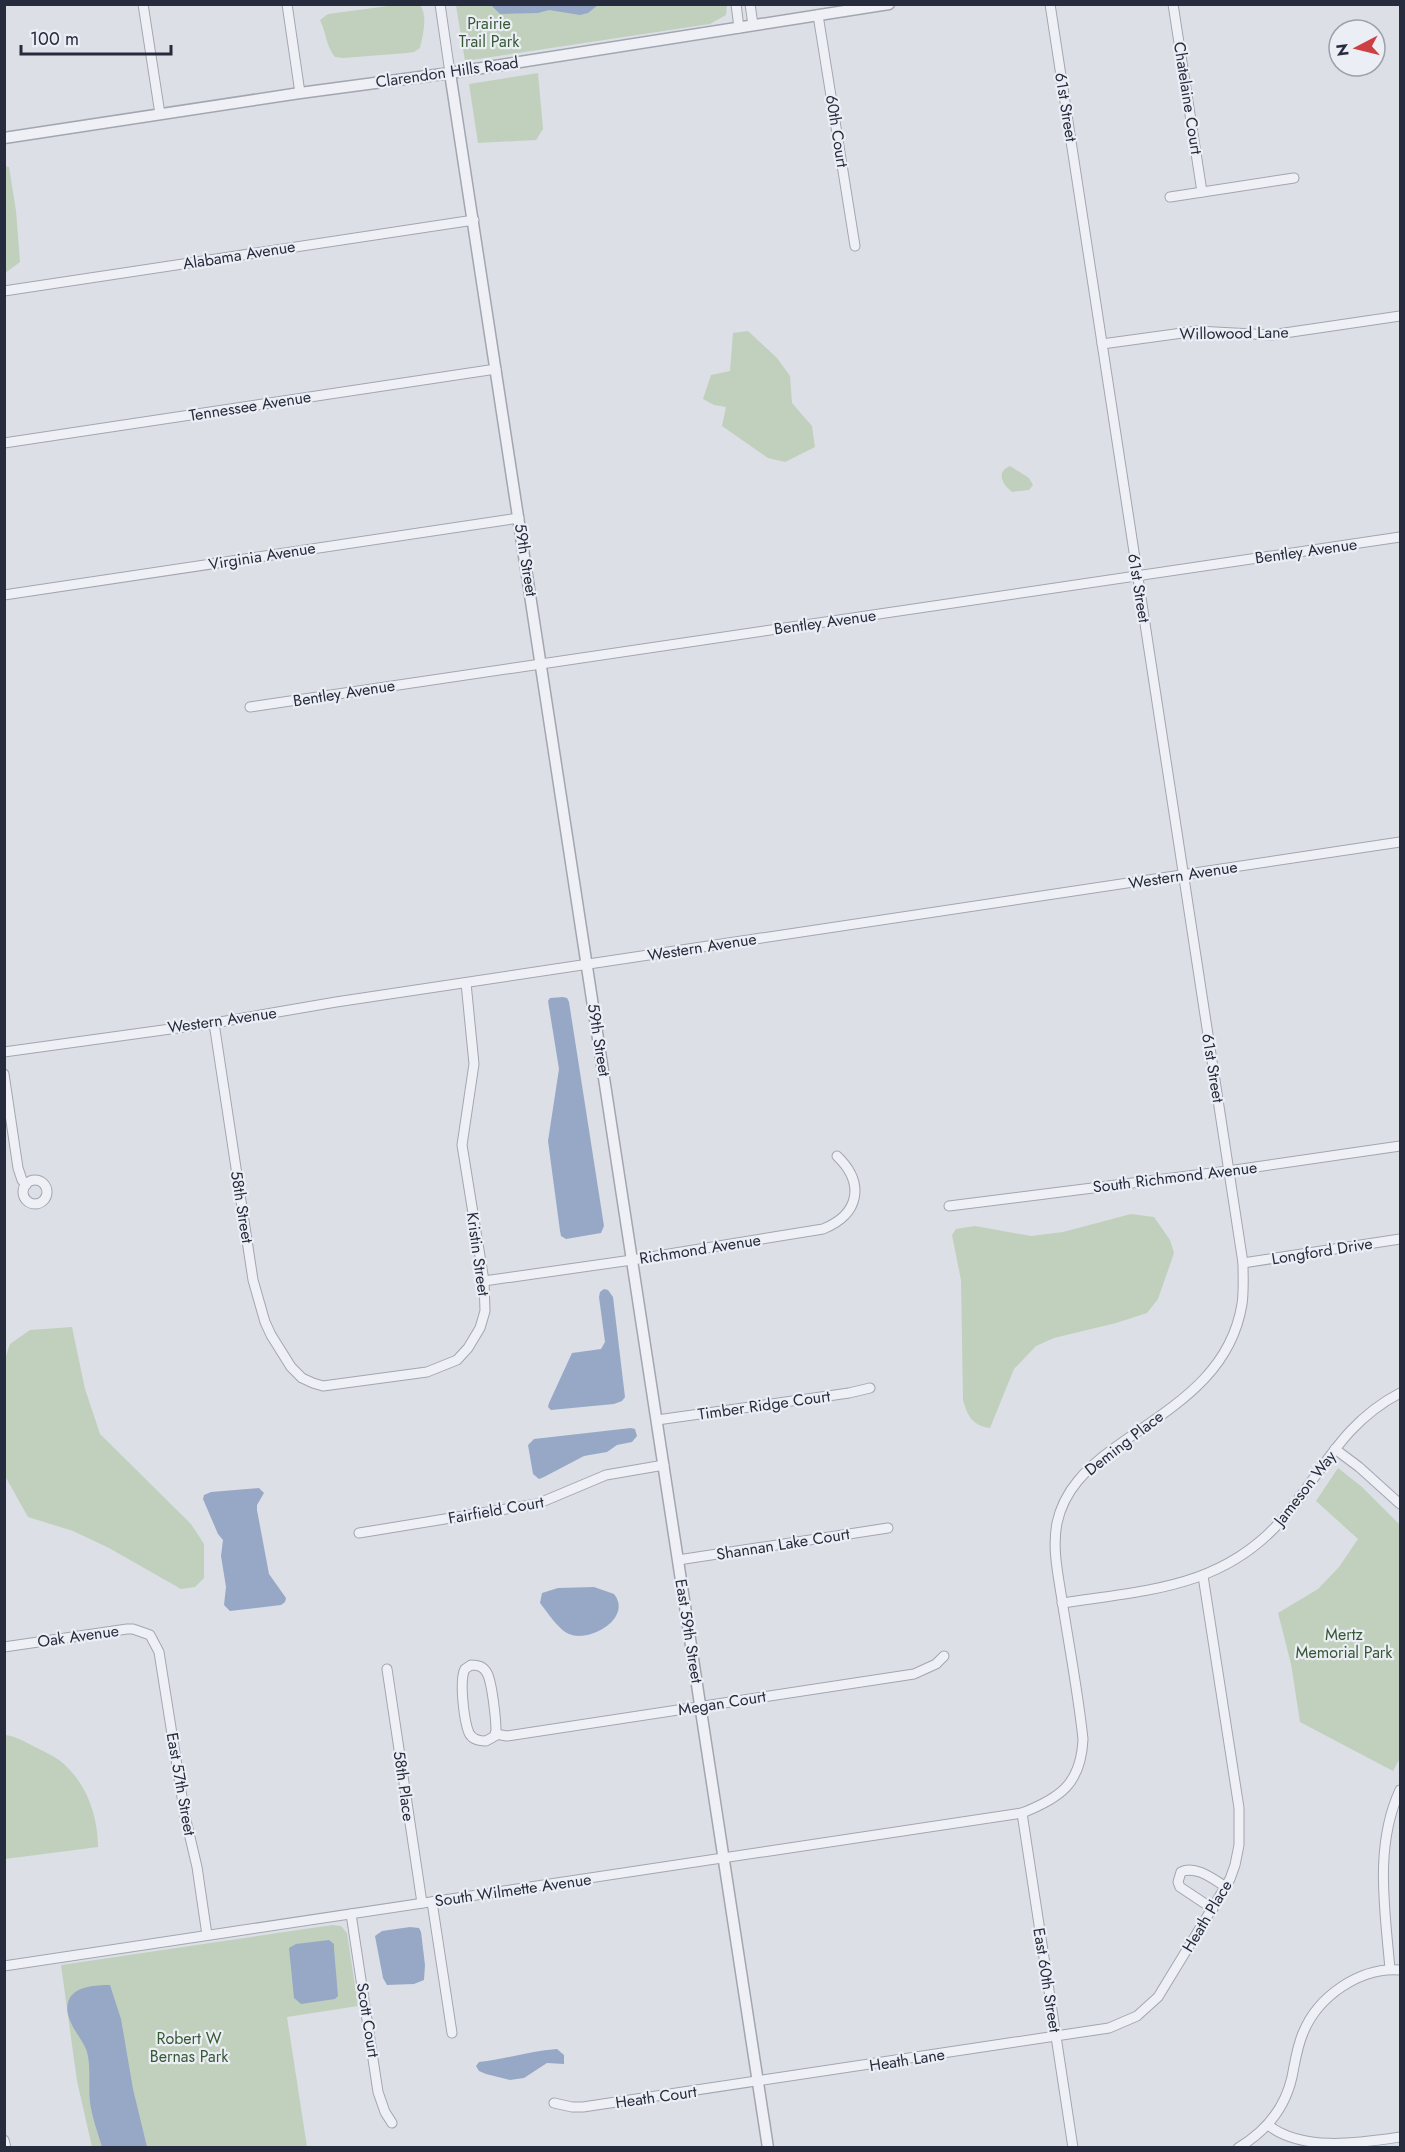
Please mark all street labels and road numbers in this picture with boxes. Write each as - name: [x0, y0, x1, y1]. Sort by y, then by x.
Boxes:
- street label: Chatelaine Court: [1168, 40, 1208, 156]
- street label: Clarendon Hills Road: [374, 51, 520, 93]
- street label: 61st Street: [1049, 71, 1083, 143]
- street label: 60th Court: [820, 93, 854, 169]
- street label: Alabama Avenue: [181, 235, 297, 275]
- street label: Willowood Lane: [1179, 321, 1289, 345]
- street label: Tennessee Avenue: [187, 385, 313, 427]
- street label: 59th Street: [509, 522, 543, 598]
- street label: Bentley Avenue: [1254, 532, 1358, 570]
- street label: Virginia Avenue: [207, 536, 317, 576]
- street label: 61st Street: [1122, 552, 1156, 624]
- street label: Bentley Avenue: [773, 603, 877, 641]
- street label: Bentley Avenue: [291, 674, 397, 712]
- street label: Western Avenue: [1127, 855, 1239, 895]
- street label: Western Avenue: [646, 927, 758, 967]
- street label: Western Avenue: [166, 1001, 278, 1039]
- street label: 59th Street: [582, 1002, 616, 1078]
- street label: 61st Street: [1196, 1032, 1230, 1104]
- street label: South Richmond Avenue: [1091, 1156, 1259, 1198]
- street label: 58th Street: [225, 1169, 259, 1245]
- street label: Kristin Street: [461, 1211, 495, 1298]
- street label: Richmond Avenue: [638, 1228, 762, 1270]
- street label: Longford Drive: [1270, 1232, 1374, 1270]
- street label: Timber Ridge Court: [696, 1384, 832, 1426]
- street label: Deming Place: [1080, 1405, 1168, 1481]
- street label: Jameson Way: [1267, 1445, 1342, 1532]
- street label: Fairfield Court: [446, 1490, 546, 1530]
- street label: Shannan Lake Court: [715, 1522, 851, 1566]
- street label: East 59th Street: [669, 1577, 709, 1685]
- street label: Oak Avenue: [36, 1619, 120, 1653]
- street label: Megan Court: [676, 1685, 768, 1721]
- street label: East 57th Street: [161, 1731, 201, 1837]
- street label: 58th Place: [388, 1749, 420, 1823]
- street label: South Wilmette Avenue: [433, 1868, 593, 1912]
- street label: Heath Place: [1176, 1876, 1238, 1956]
- street label: East 60th Street: [1027, 1926, 1067, 2034]
- street label: Scott Court: [351, 1981, 385, 2059]
- street label: Heath Lane: [868, 2043, 946, 2077]
- street label: Heath Court: [614, 2080, 698, 2114]

